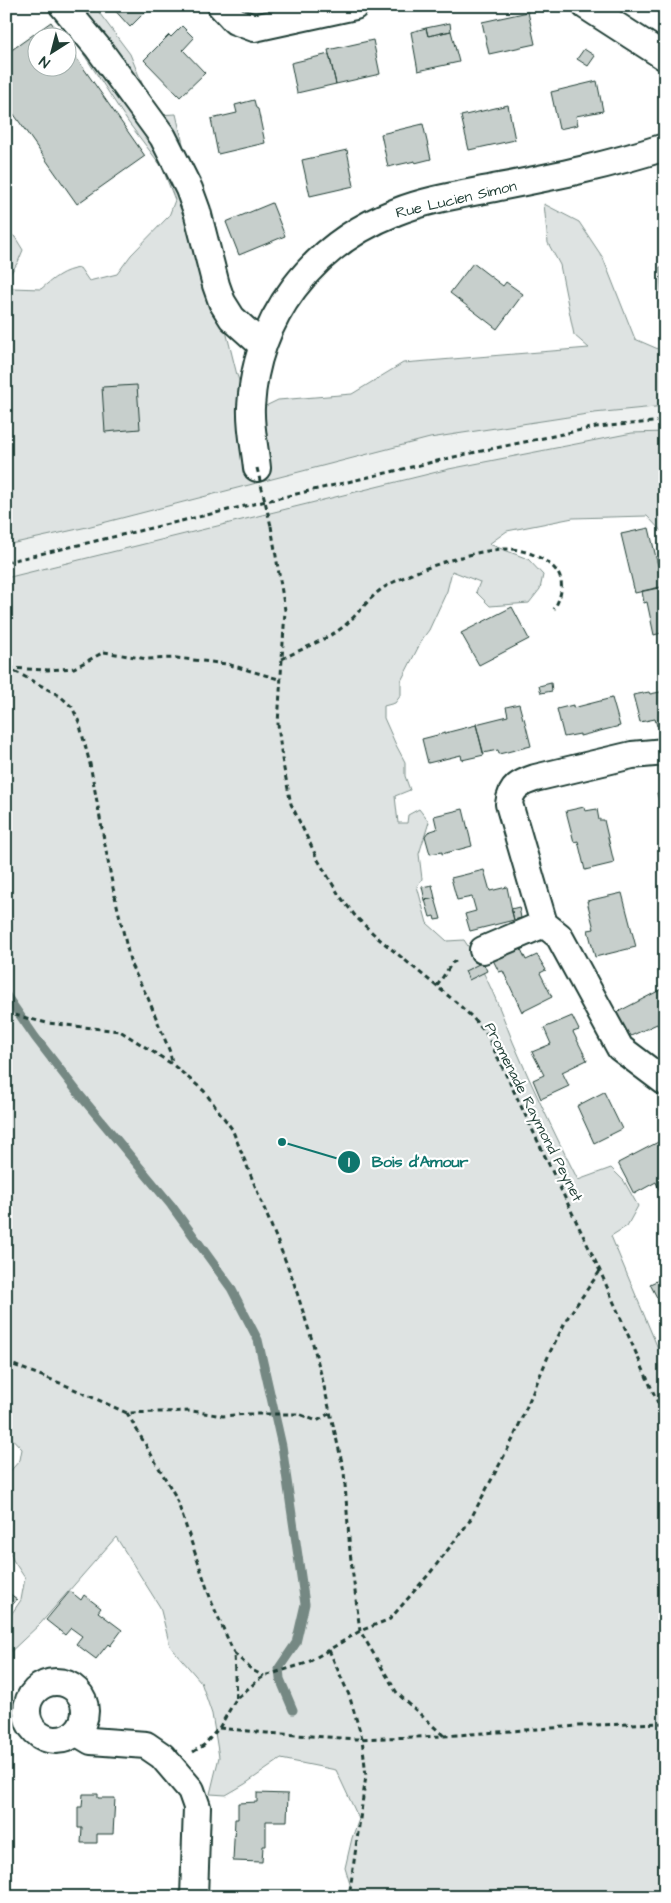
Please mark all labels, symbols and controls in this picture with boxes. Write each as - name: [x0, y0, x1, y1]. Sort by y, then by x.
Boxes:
- north arrow: [28, 28, 78, 78]
- text: N: [35, 51, 54, 72]
- street label: Rue Lucien Simon: [394, 175, 519, 224]
- street label: Promenade Raymond Peynet: [478, 1019, 588, 1206]
- callout: Bois d'Amour: [337, 1146, 478, 1177]
- text: Bois d'Amour: [372, 1151, 469, 1173]
- text: 1: [348, 1152, 350, 1173]

